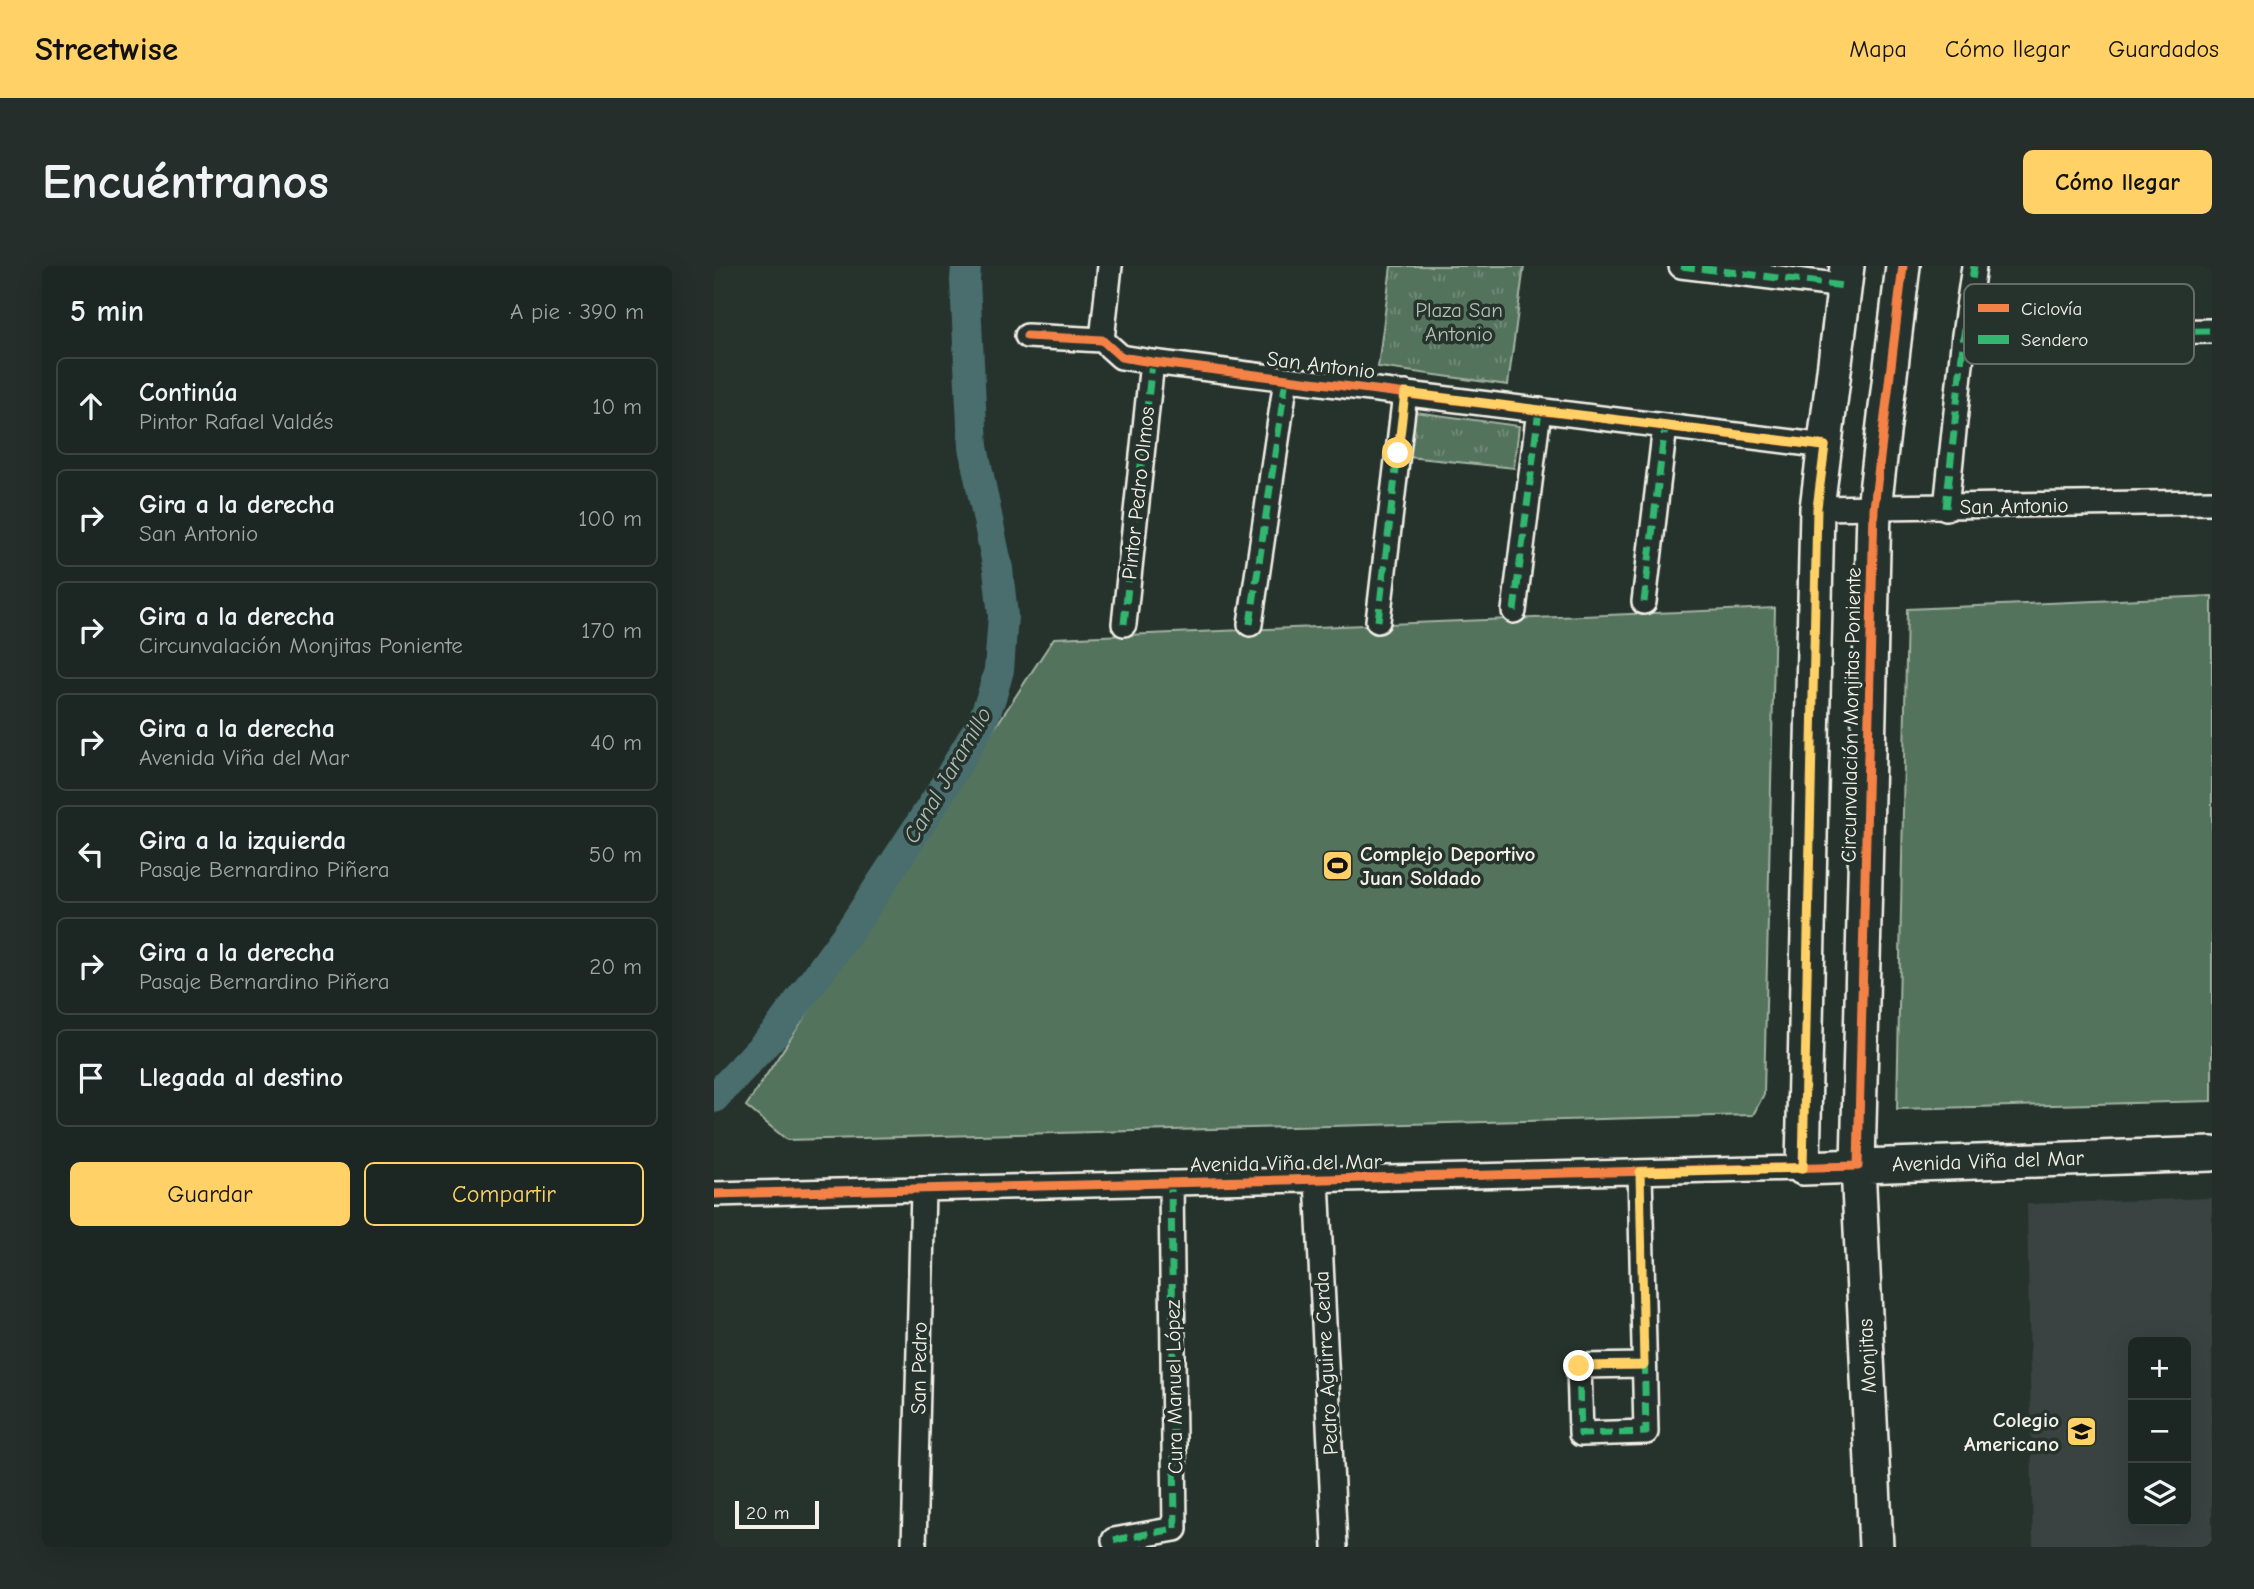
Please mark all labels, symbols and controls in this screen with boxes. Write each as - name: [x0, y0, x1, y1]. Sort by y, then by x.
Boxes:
- text: Streetwise: [35, 30, 178, 68]
- text: Mapa: [1849, 35, 1907, 63]
- text: Cómo llegar: [1945, 35, 2070, 63]
- text: Guardados: [2108, 35, 2219, 63]
- button: Cómo llegar: [2023, 150, 2212, 214]
- text: Encuéntranos: [42, 154, 329, 210]
- legend: [1964, 284, 2194, 364]
- text: 5 min: [70, 294, 144, 329]
- text: A pie · 390 m: [510, 298, 644, 325]
- park label: Plaza San Antonio: [1415, 298, 1503, 346]
- text: Ciclovía: [2021, 298, 2082, 320]
- text: Sendero: [2021, 329, 2088, 351]
- street label: San Antonio: [1266, 346, 1376, 384]
- text: Continúa: [139, 378, 238, 408]
- icon: ahead: [72, 387, 110, 425]
- text: 10 m: [592, 393, 642, 420]
- street label: Pintor Pedro Olmos: [1117, 405, 1159, 581]
- text: Pintor Rafael Valdés: [139, 408, 333, 435]
- route start: [1382, 437, 1413, 468]
- text: Gira a la derecha: [139, 490, 335, 520]
- street label: San Antonio: [1959, 493, 2069, 519]
- icon: right: [72, 499, 110, 537]
- text: 100 m: [578, 505, 642, 532]
- text: San Antonio: [139, 520, 258, 547]
- street label: Circunvalación Monjitas Poniente: [1836, 567, 1866, 863]
- text: Gira a la derecha: [139, 602, 335, 632]
- icon: right: [72, 611, 110, 649]
- text: 170 m: [581, 617, 642, 644]
- text: Circunvalación Monjitas Poniente: [139, 632, 463, 659]
- water label: Canal Jaramillo: [898, 703, 997, 848]
- text: Gira a la derecha: [139, 714, 335, 744]
- icon: right: [72, 723, 110, 761]
- text: 40 m: [590, 729, 642, 756]
- text: Avenida Viña del Mar: [139, 744, 349, 771]
- text: Gira a la izquierda: [139, 826, 346, 856]
- icon: left: [72, 835, 110, 873]
- text: 50 m: [589, 841, 642, 868]
- place label: Complejo Deportivo Juan Soldado: [1360, 842, 1535, 890]
- sports icon: Complejo Deportivo Juan Soldado: [1320, 849, 1354, 883]
- text: Pasaje Bernardino Piñera: [139, 856, 390, 883]
- text: Gira a la derecha: [139, 938, 335, 968]
- icon: right: [72, 947, 110, 985]
- text: 20 m: [589, 953, 642, 980]
- text: Pasaje Bernardino Piñera: [139, 968, 390, 995]
- icon: arrive: [72, 1059, 110, 1097]
- text: Llegada al destino: [139, 1063, 343, 1093]
- street label: Avenida Viña del Mar: [1892, 1146, 2085, 1176]
- street label: Avenida Viña del Mar: [1190, 1149, 1383, 1177]
- button: Guardar: [70, 1162, 350, 1226]
- button: Compartir: [364, 1162, 644, 1226]
- street label: Pedro Aguirre Cerda: [1309, 1270, 1343, 1456]
- street label: Cura Manuel López: [1160, 1300, 1188, 1474]
- street label: Monjitas: [1853, 1318, 1881, 1394]
- street label: San Pedro: [906, 1321, 932, 1415]
- map controls: [2128, 1337, 2191, 1526]
- button: +: [2128, 1337, 2191, 1400]
- route end: [1563, 1350, 1594, 1381]
- button: −: [2128, 1400, 2191, 1463]
- place label: Colegio Americano: [1964, 1408, 2059, 1456]
- school or university icon: Colegio Americano: [2065, 1415, 2099, 1449]
- button: layers: [2128, 1463, 2191, 1526]
- scale bar: [735, 1498, 819, 1530]
- text: 20 m: [746, 1502, 790, 1524]

